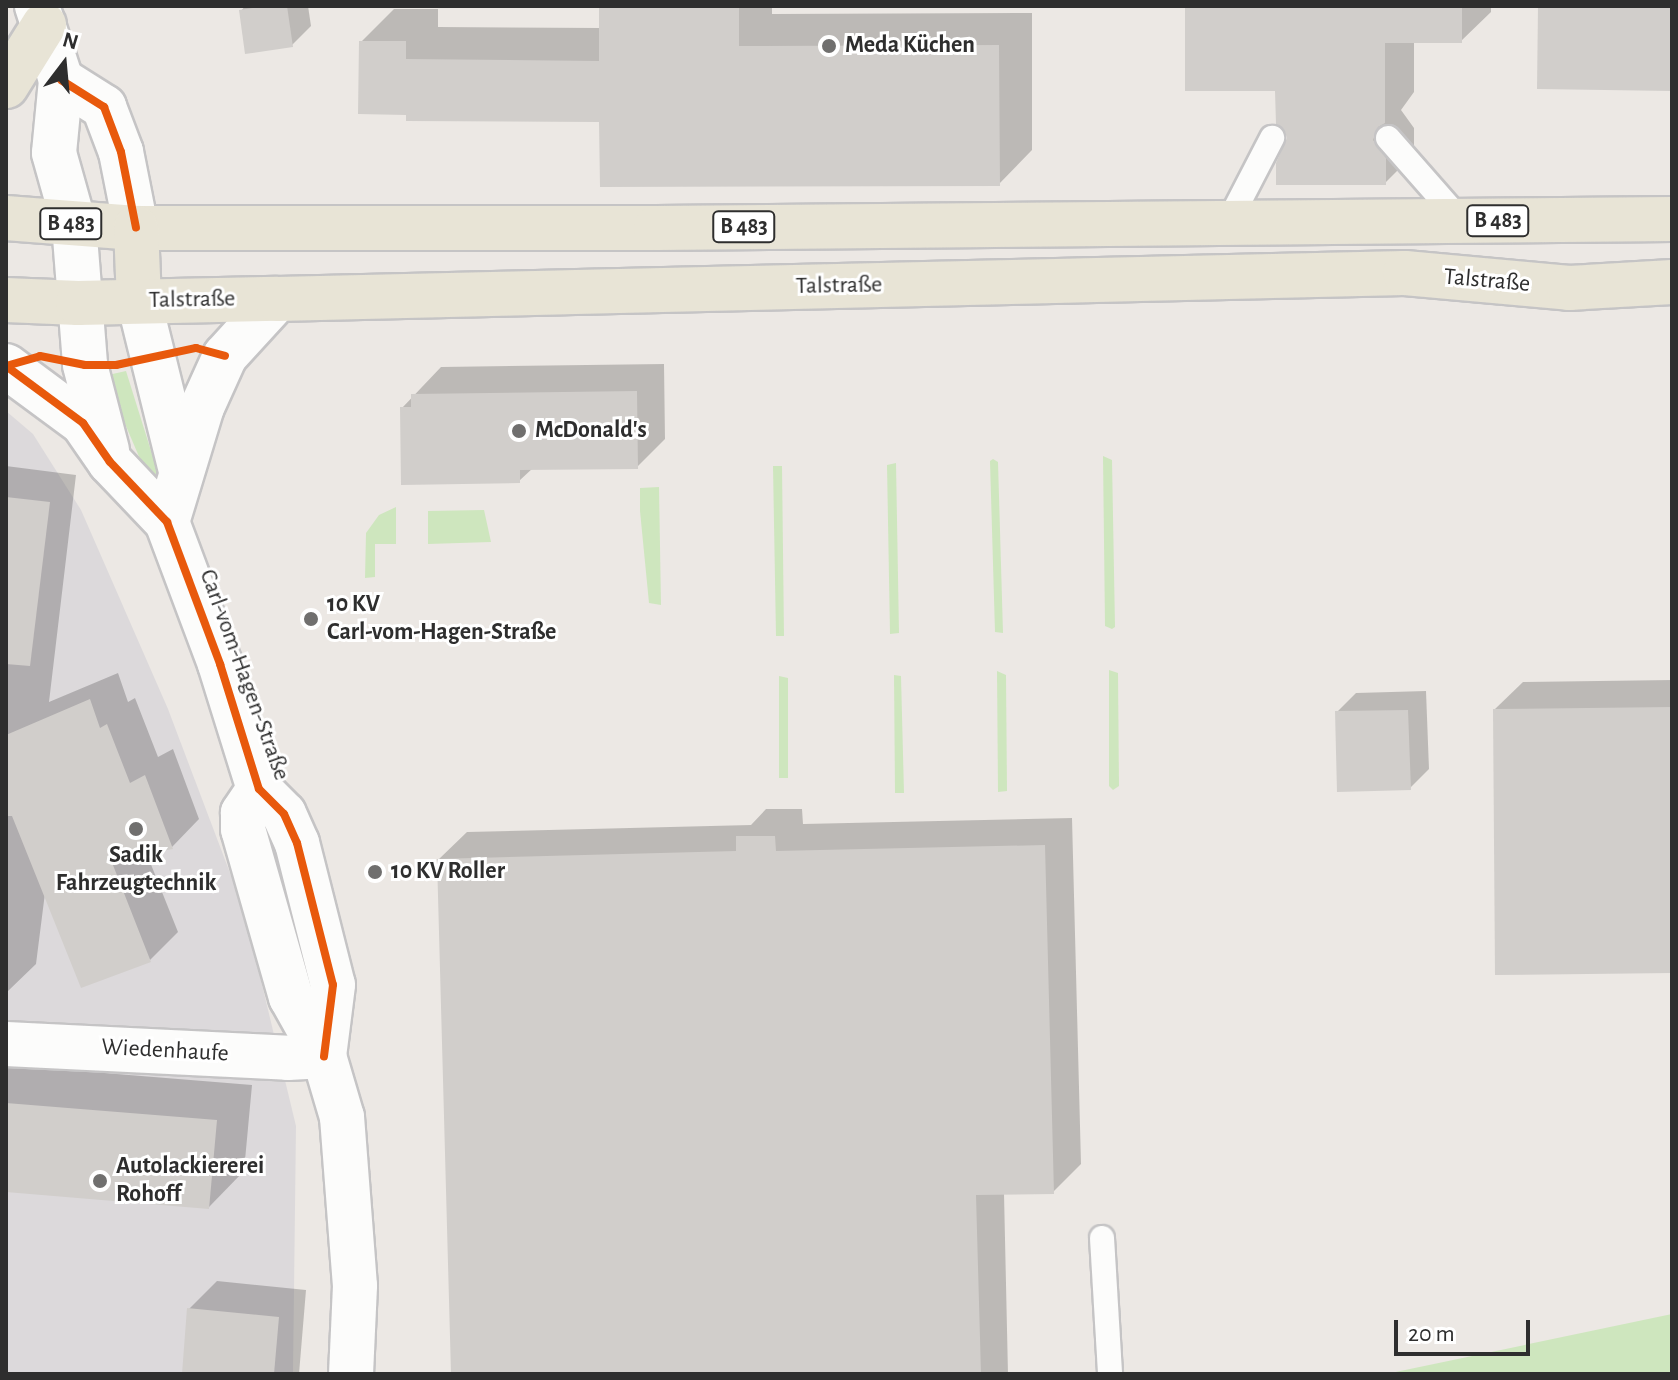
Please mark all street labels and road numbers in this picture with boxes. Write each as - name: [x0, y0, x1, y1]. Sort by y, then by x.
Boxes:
- road number: B 483: [1466, 203, 1530, 239]
- road number: B 483: [39, 206, 103, 242]
- road number: B 483: [712, 209, 776, 245]
- street label: Talstraße: [1443, 263, 1531, 299]
- street label: Talstraße: [795, 271, 883, 301]
- street label: Talstraße: [148, 285, 236, 315]
- street label: Carl-vom-Hagen-Straße: [192, 566, 296, 784]
- street label: Wiedenhaufe: [101, 1033, 229, 1069]

